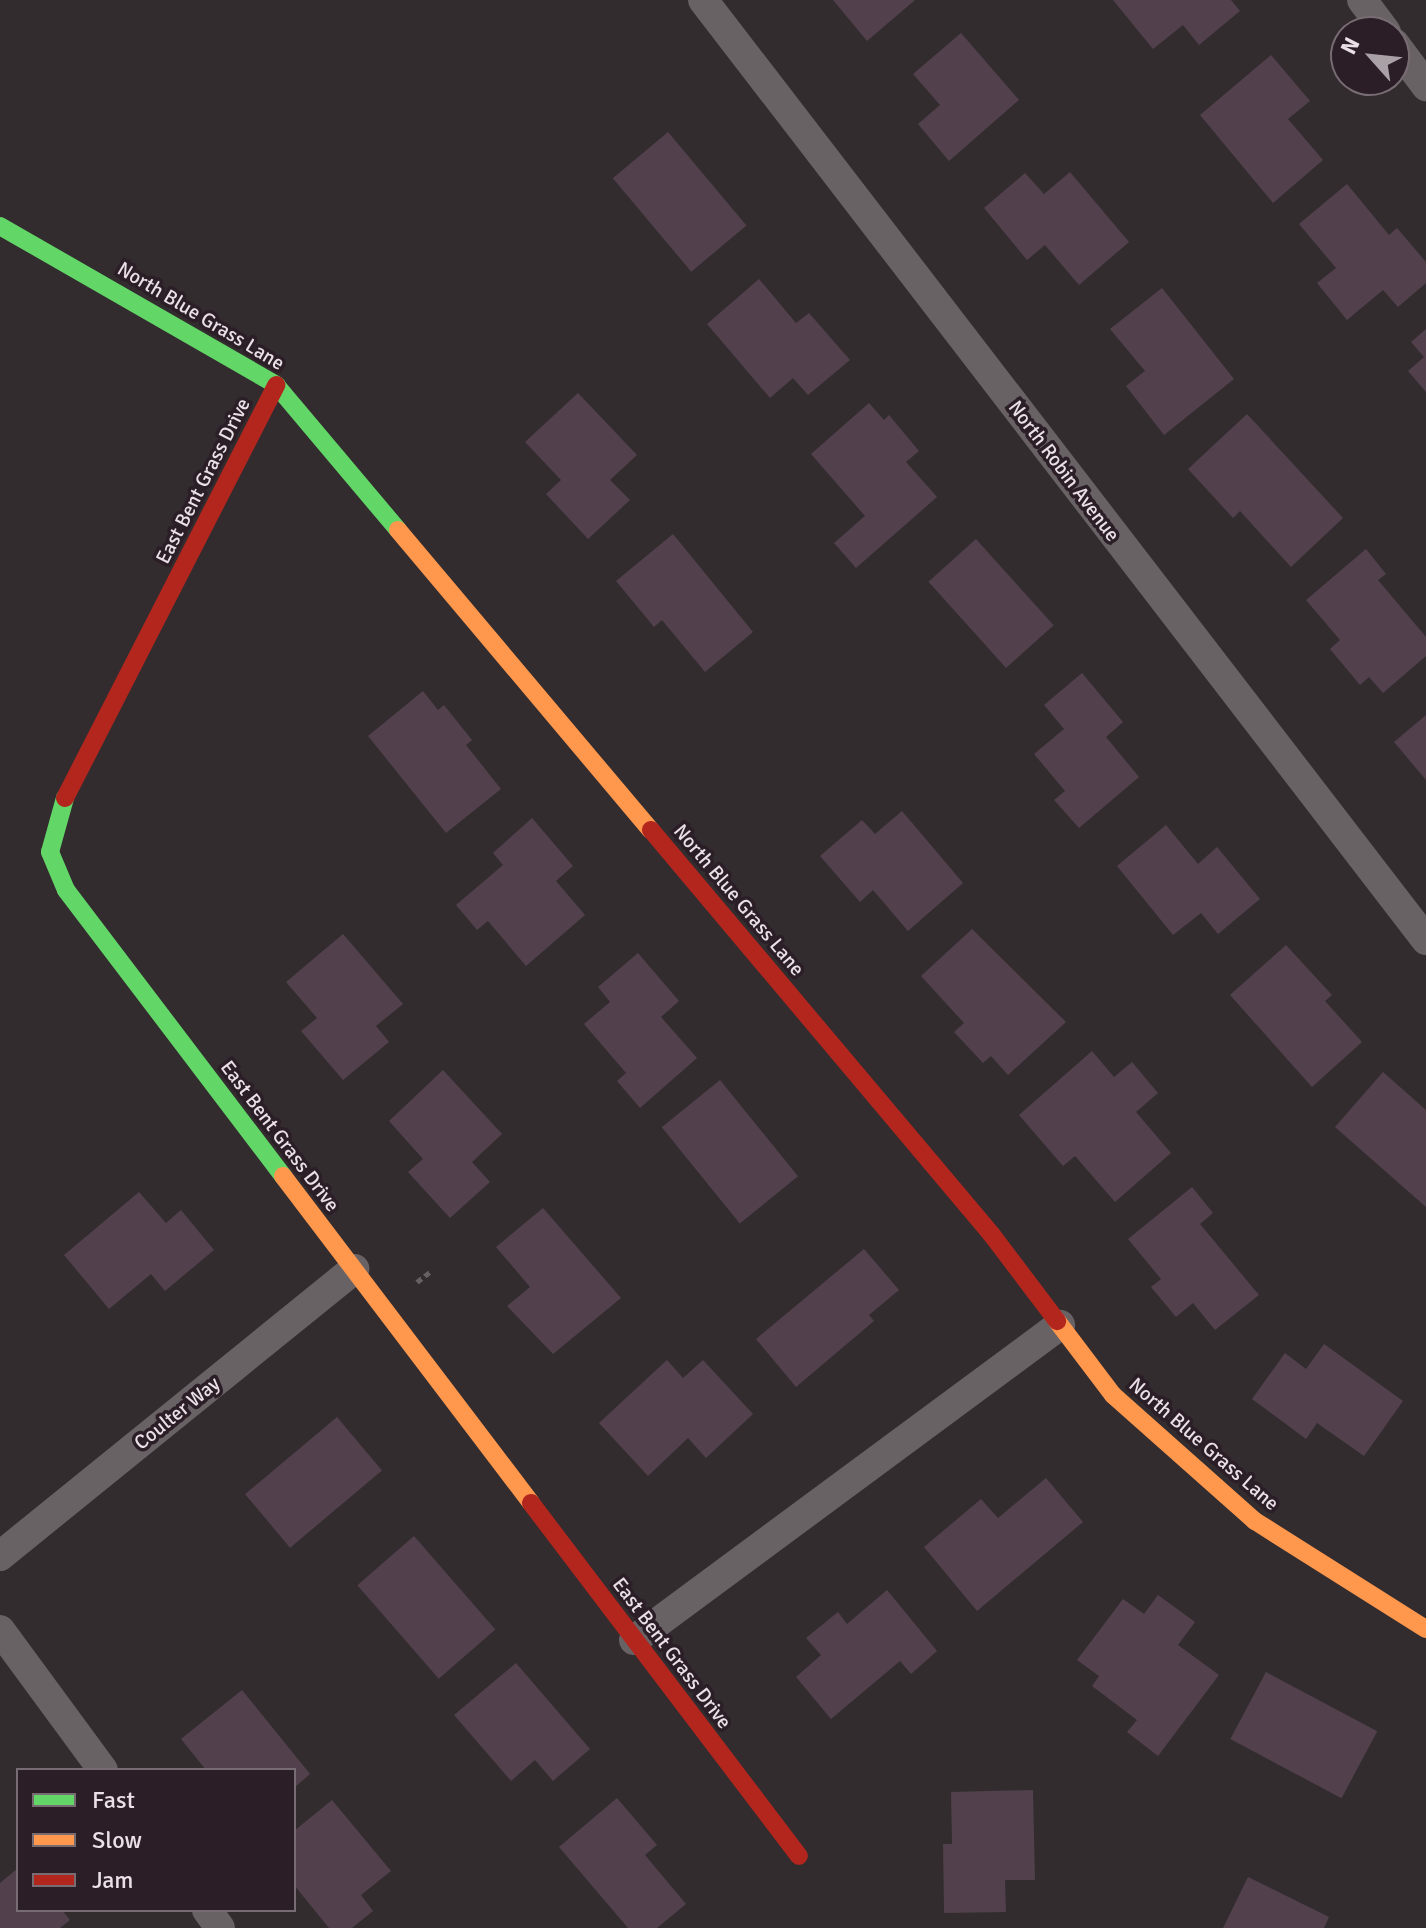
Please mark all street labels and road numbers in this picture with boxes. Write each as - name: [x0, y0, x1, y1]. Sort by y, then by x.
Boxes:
- street label: North Blue Grass Lane: [113, 257, 289, 375]
- street label: East Bent Grass Drive: [151, 394, 255, 568]
- street label: North Robin Avenue: [1003, 396, 1125, 546]
- street label: North Blue Grass Lane: [669, 819, 809, 981]
- street label: East Bent Grass Drive: [215, 1056, 345, 1216]
- street label: Coulter Way: [129, 1371, 225, 1455]
- street label: North Blue Grass Lane: [1124, 1372, 1284, 1516]
- street label: East Bent Grass Drive: [607, 1573, 737, 1733]

